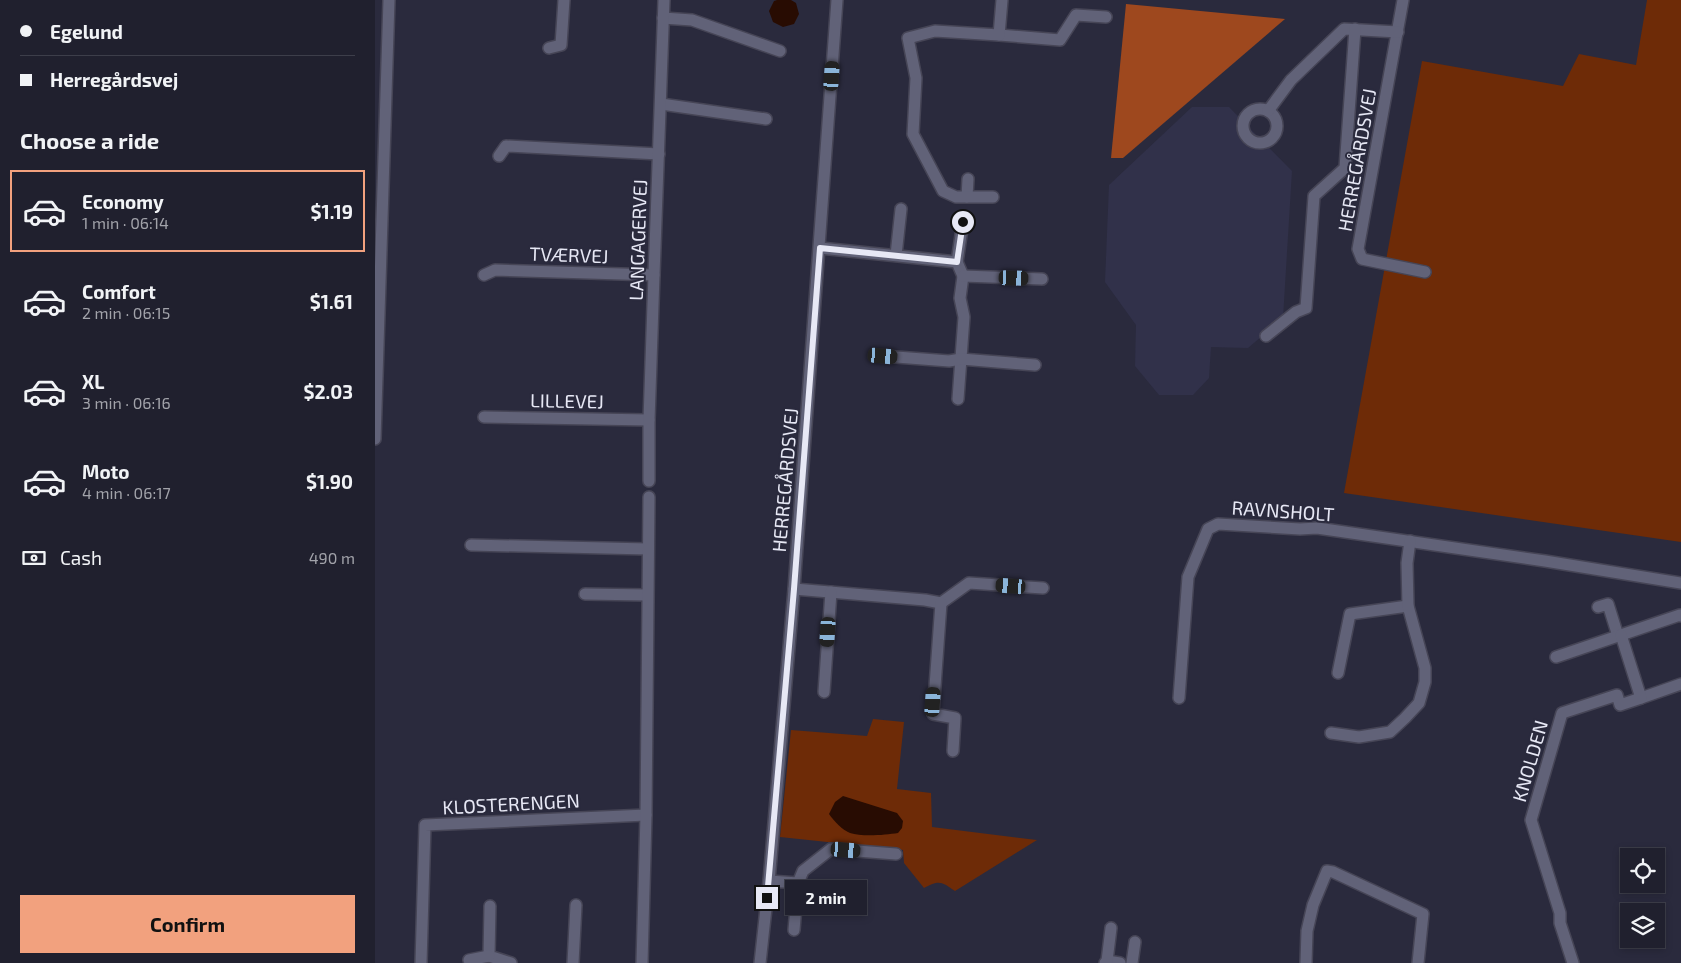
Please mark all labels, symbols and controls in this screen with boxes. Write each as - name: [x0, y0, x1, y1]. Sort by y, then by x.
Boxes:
- text: Egelund: [50, 20, 123, 43]
- car: [823, 61, 840, 91]
- text: Herregårdsvej: [50, 68, 178, 91]
- street label: HERREGÅRDSVEJ: [1333, 87, 1380, 233]
- text: Choose a ride: [20, 127, 159, 153]
- street label: LANGAGERVEJ: [624, 179, 651, 301]
- icon: car: [22, 189, 67, 234]
- text: Economy: [82, 190, 164, 213]
- text: $1.19: [311, 200, 353, 223]
- route start: [952, 211, 974, 233]
- text: 1 min · 06:14: [82, 213, 169, 232]
- street label: TVÆRVEJ: [529, 242, 609, 267]
- car: [998, 270, 1029, 286]
- icon: car: [22, 279, 67, 324]
- text: Comfort: [82, 280, 156, 303]
- text: $1.61: [310, 290, 353, 313]
- text: 2 min · 06:15: [82, 303, 170, 322]
- car: [867, 347, 898, 365]
- icon: car: [22, 369, 67, 414]
- text: XL: [82, 370, 104, 393]
- text: $2.03: [304, 380, 353, 403]
- street label: LILLEVEJ: [530, 388, 604, 413]
- text: 3 min · 06:16: [82, 393, 171, 412]
- street label: HERREGÅRDSVEJ: [767, 407, 802, 553]
- icon: car: [22, 459, 67, 504]
- text: Moto: [82, 460, 130, 483]
- text: $1.90: [306, 470, 353, 493]
- text: 4 min · 06:17: [82, 483, 171, 502]
- street label: RAVNSHOLT: [1231, 495, 1335, 526]
- icon: cash: [20, 544, 48, 572]
- text: Cash: [60, 546, 102, 569]
- text: 490 m: [309, 548, 355, 567]
- car: [995, 577, 1026, 595]
- car: [819, 617, 836, 647]
- car: [924, 687, 941, 717]
- street label: KNOLDEN: [1507, 717, 1552, 804]
- street label: KLOSTERENGEN: [442, 788, 580, 819]
- car: [830, 841, 861, 859]
- map controls: [1620, 848, 1665, 948]
- button: locate: [1620, 848, 1665, 893]
- callout: 2 min: [785, 880, 867, 916]
- route end: [756, 887, 778, 909]
- text: 2 min: [806, 888, 846, 907]
- button: Confirm: [20, 895, 355, 953]
- button: layers: [1620, 903, 1665, 948]

